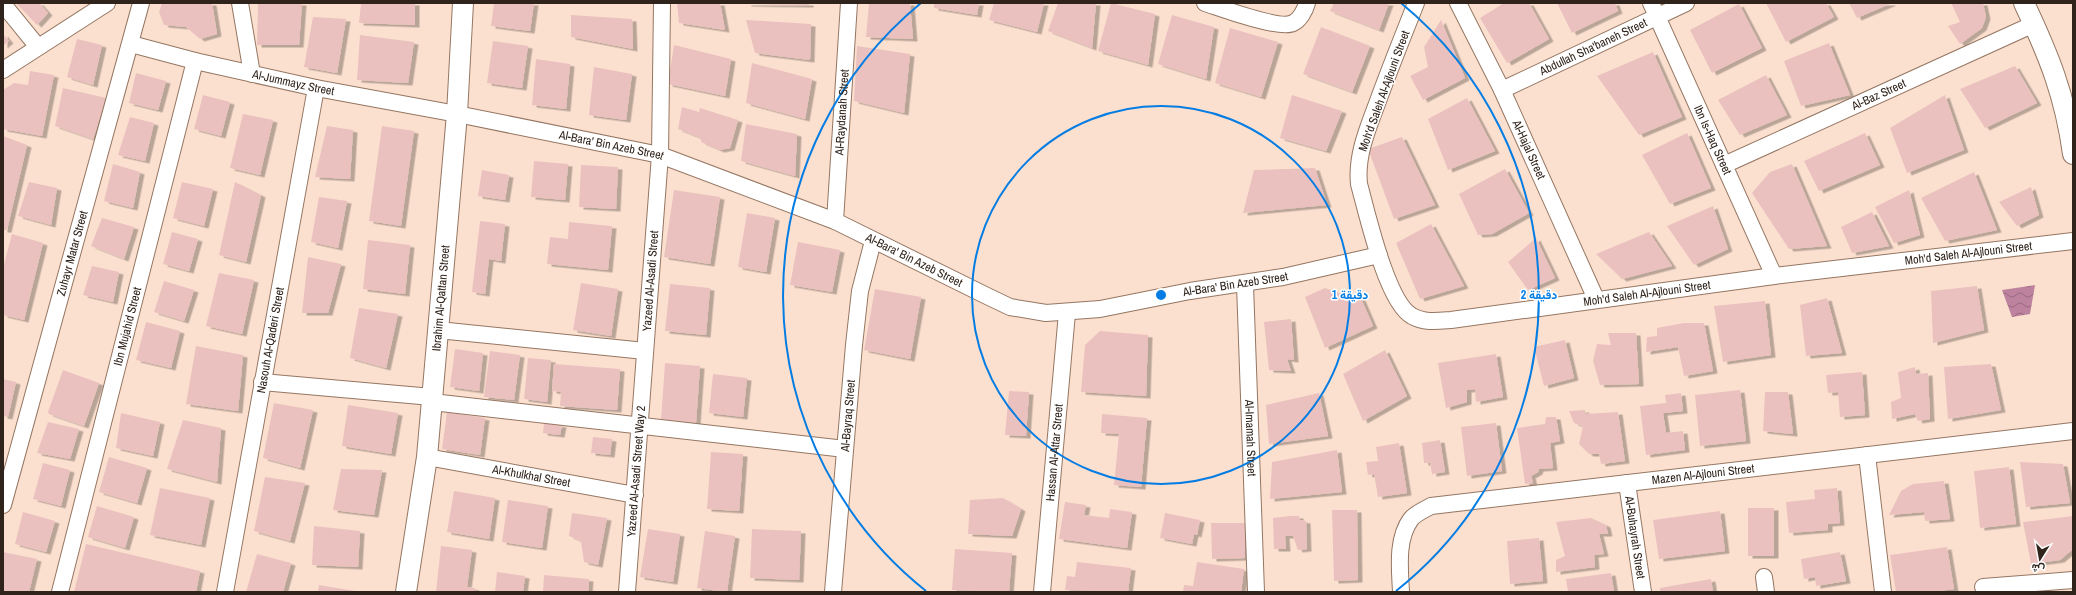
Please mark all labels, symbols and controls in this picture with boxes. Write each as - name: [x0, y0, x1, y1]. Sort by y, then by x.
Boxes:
- street label: Abdullah Sha'baneh Street: [1536, 14, 1650, 80]
- street label: Moh'd Saleh Al-Ajlouni Street: [1355, 28, 1413, 154]
- street label: Al-Jummayz Street: [250, 66, 336, 99]
- street label: Al-Raydanah Street: [831, 69, 853, 157]
- street label: Al-Baz Street: [1848, 75, 1909, 114]
- street label: Ibn Is-Haq Street: [1690, 102, 1735, 177]
- street label: Al-Hajal Street: [1508, 117, 1549, 182]
- street label: Al-Bara' Bin Azeb Street: [557, 127, 666, 164]
- street label: Zuhayr Matar Street: [53, 209, 92, 298]
- street label: Al-Bara' Bin Azeb Street: [862, 229, 966, 291]
- street label: Yazeed Al-Asadi Street: [639, 230, 662, 332]
- street label: Moh'd Saleh Al-Ajlouni Street: [1904, 238, 2033, 269]
- street label: Ibrahim Al-Qattan Street: [428, 244, 454, 352]
- street label: Al-Bara' Bin Azeb Street: [1180, 268, 1290, 300]
- street label: Moh'd Saleh Al-Ajlouni Street: [1582, 277, 1712, 310]
- street label: Ibn Mujahid Street: [110, 285, 145, 367]
- street label: Nasouh Al-Qaderi Street: [253, 286, 288, 394]
- text: 1 دقيقة: [1332, 287, 1368, 303]
- text: 2 دقيقة: [1521, 287, 1557, 303]
- centre of rings: [1154, 288, 1168, 302]
- street label: Al-Bayraq Street: [837, 379, 859, 453]
- street label: Al-Imamah Street: [1241, 398, 1260, 477]
- street label: Hassan Al-Attar Street: [1042, 403, 1067, 502]
- street label: Yazeed Al-Asadi Street Way 2: [623, 405, 649, 538]
- street label: Mazen Al-Ajlouni Street: [1651, 460, 1755, 488]
- street label: Al-Khulkhal Street: [490, 461, 572, 491]
- street label: Al-Buhayrah Street: [1621, 494, 1649, 580]
- north arrow: [2020, 539, 2060, 579]
- text: ش: [2030, 561, 2046, 577]

